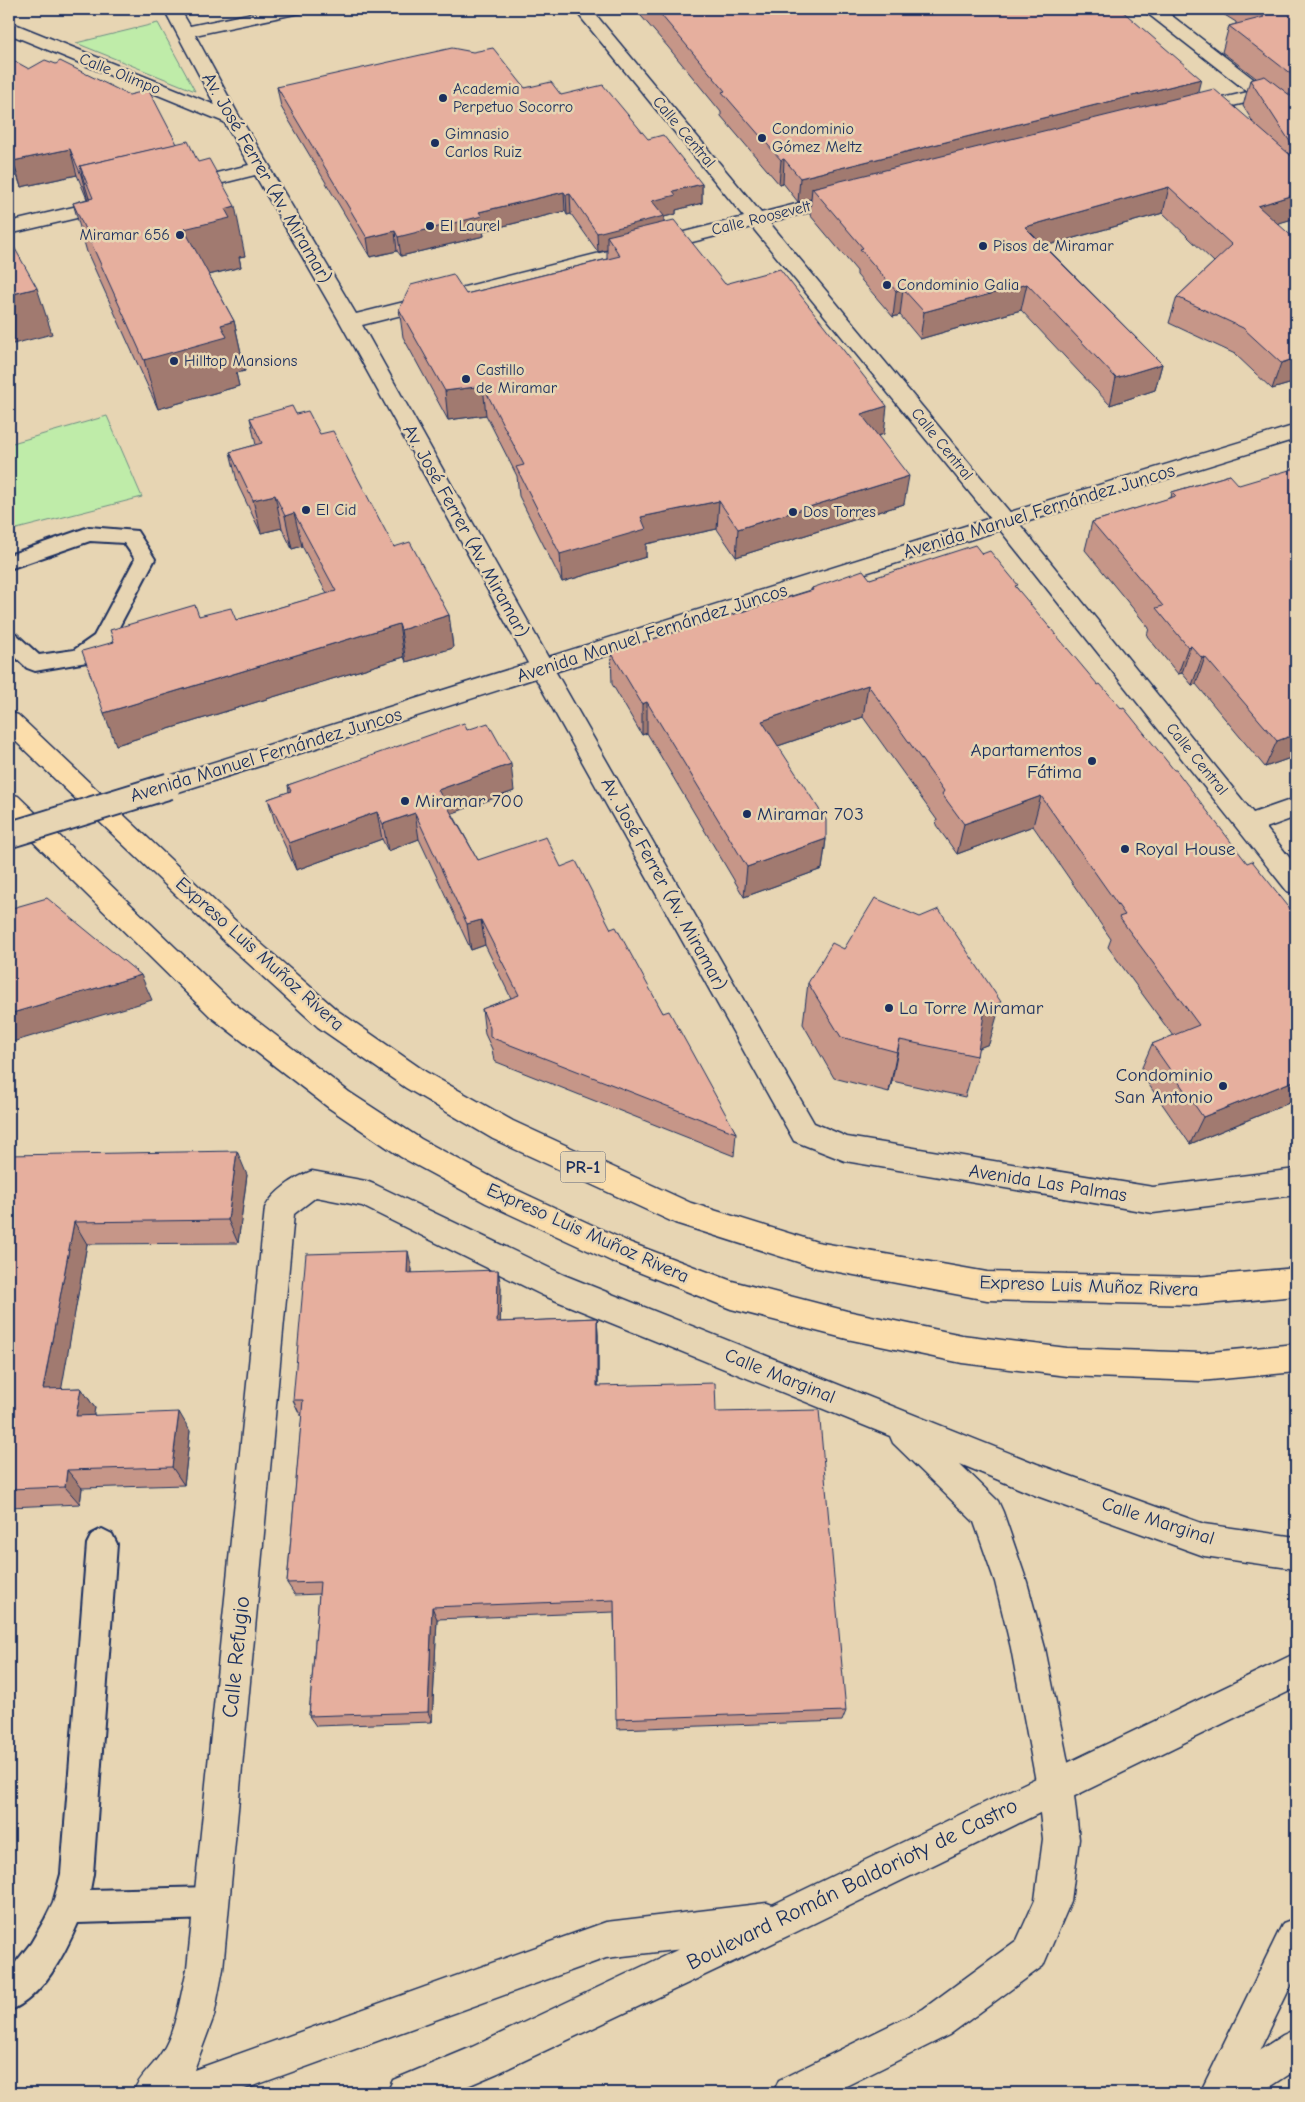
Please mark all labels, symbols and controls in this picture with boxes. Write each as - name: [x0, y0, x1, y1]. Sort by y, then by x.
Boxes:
- street label: Calle Olimpo: [77, 50, 163, 98]
- street label: Av. José Ferrer (Av. Miramar): [198, 69, 336, 287]
- place label: Academia Perpetuo Socorro: [453, 80, 573, 116]
- marker: Academia Perpetuo Socorro: [437, 92, 449, 104]
- street label: Calle Central: [649, 93, 719, 171]
- place label: Condominio Gómez Meltz: [772, 120, 862, 156]
- place label: Gimnasio Carlos Ruiz: [445, 125, 522, 161]
- marker: Condominio Gómez Meltz: [756, 132, 768, 144]
- marker: Gimnasio Carlos Ruiz: [429, 137, 441, 149]
- street label: Calle Roosevelt: [709, 197, 813, 239]
- place label: El Laurel: [440, 217, 500, 235]
- marker: El Laurel: [424, 220, 436, 232]
- place label: Miramar 656: [79, 226, 170, 244]
- marker: Miramar 656: [174, 229, 186, 241]
- place label: Pisos de Miramar: [993, 237, 1114, 255]
- marker: Pisos de Miramar: [977, 240, 989, 252]
- place label: Condominio Galia: [897, 276, 1019, 294]
- marker: Condominio Galia: [881, 279, 893, 291]
- place label: Hilltop Mansions: [184, 352, 298, 370]
- marker: Hilltop Mansions: [168, 355, 180, 367]
- place label: Castillo de Miramar: [476, 361, 558, 397]
- marker: Castillo de Miramar: [460, 373, 472, 385]
- street label: Calle Central: [907, 404, 977, 484]
- street label: Av. José Ferrer (Av. Miramar): [398, 421, 534, 641]
- street label: Avenida Manuel Fernández Juncos: [900, 459, 1178, 563]
- place label: El Cid: [316, 501, 356, 519]
- place label: Dos Torres: [803, 503, 876, 521]
- marker: El Cid: [300, 504, 312, 516]
- marker: Dos Torres: [787, 506, 799, 518]
- street label: Avenida Manuel Fernández Juncos: [514, 579, 790, 687]
- street label: Avenida Manuel Fernández Juncos: [127, 703, 405, 807]
- street label: Calle Central: [1162, 719, 1232, 799]
- place label: Apartamentos Fátima: [970, 739, 1082, 783]
- marker: Apartamentos Fátima: [1086, 755, 1098, 767]
- street label: Av. José Ferrer (Av. Miramar): [596, 774, 732, 994]
- place label: Miramar 700: [415, 790, 524, 812]
- marker: Miramar 700: [399, 795, 411, 807]
- place label: Miramar 703: [757, 803, 864, 825]
- marker: Miramar 703: [741, 808, 753, 820]
- place label: Royal House: [1135, 838, 1235, 860]
- marker: Royal House: [1119, 843, 1131, 855]
- street label: Expreso Luis Muñoz Rivera: [171, 873, 349, 1035]
- place label: La Torre Miramar: [899, 997, 1044, 1019]
- marker: La Torre Miramar: [883, 1002, 895, 1014]
- place label: Condominio San Antonio: [1115, 1064, 1213, 1108]
- marker: Condominio San Antonio: [1217, 1080, 1229, 1092]
- road number: PR-1: [560, 1152, 606, 1182]
- street label: Avenida Las Palmas: [967, 1160, 1129, 1206]
- street label: Expreso Luis Muñoz Rivera: [484, 1178, 692, 1288]
- street label: Expreso Luis Muñoz Rivera: [979, 1271, 1199, 1301]
- street label: Calle Marginal: [722, 1344, 838, 1408]
- street label: Calle Marginal: [1099, 1492, 1217, 1550]
- street label: Calle Refugio: [217, 1595, 255, 1719]
- street label: Boulevard Román Baldorioty de Castro: [682, 1792, 1022, 1976]

